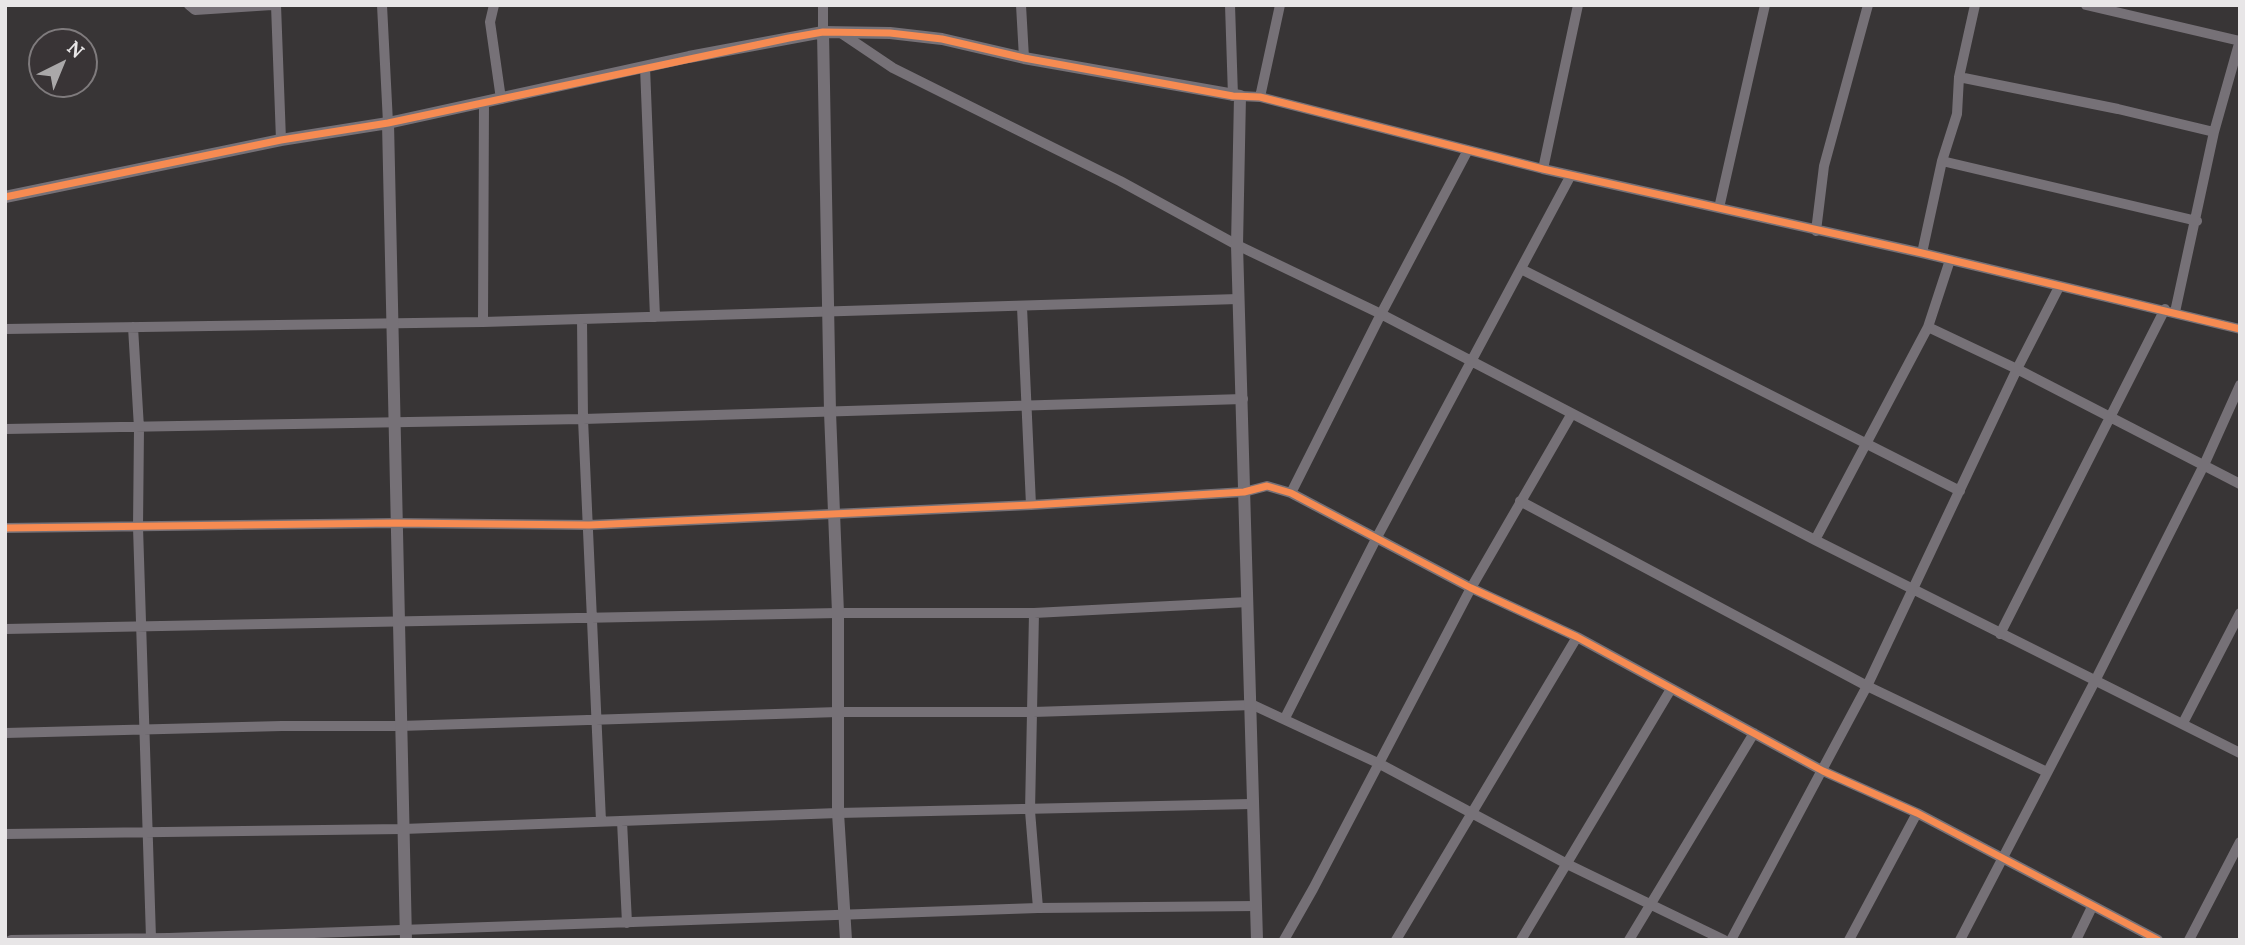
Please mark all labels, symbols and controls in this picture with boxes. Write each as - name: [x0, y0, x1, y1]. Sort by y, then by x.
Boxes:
- north arrow: [28, 28, 98, 98]
- text: N: [62, 35, 90, 63]

